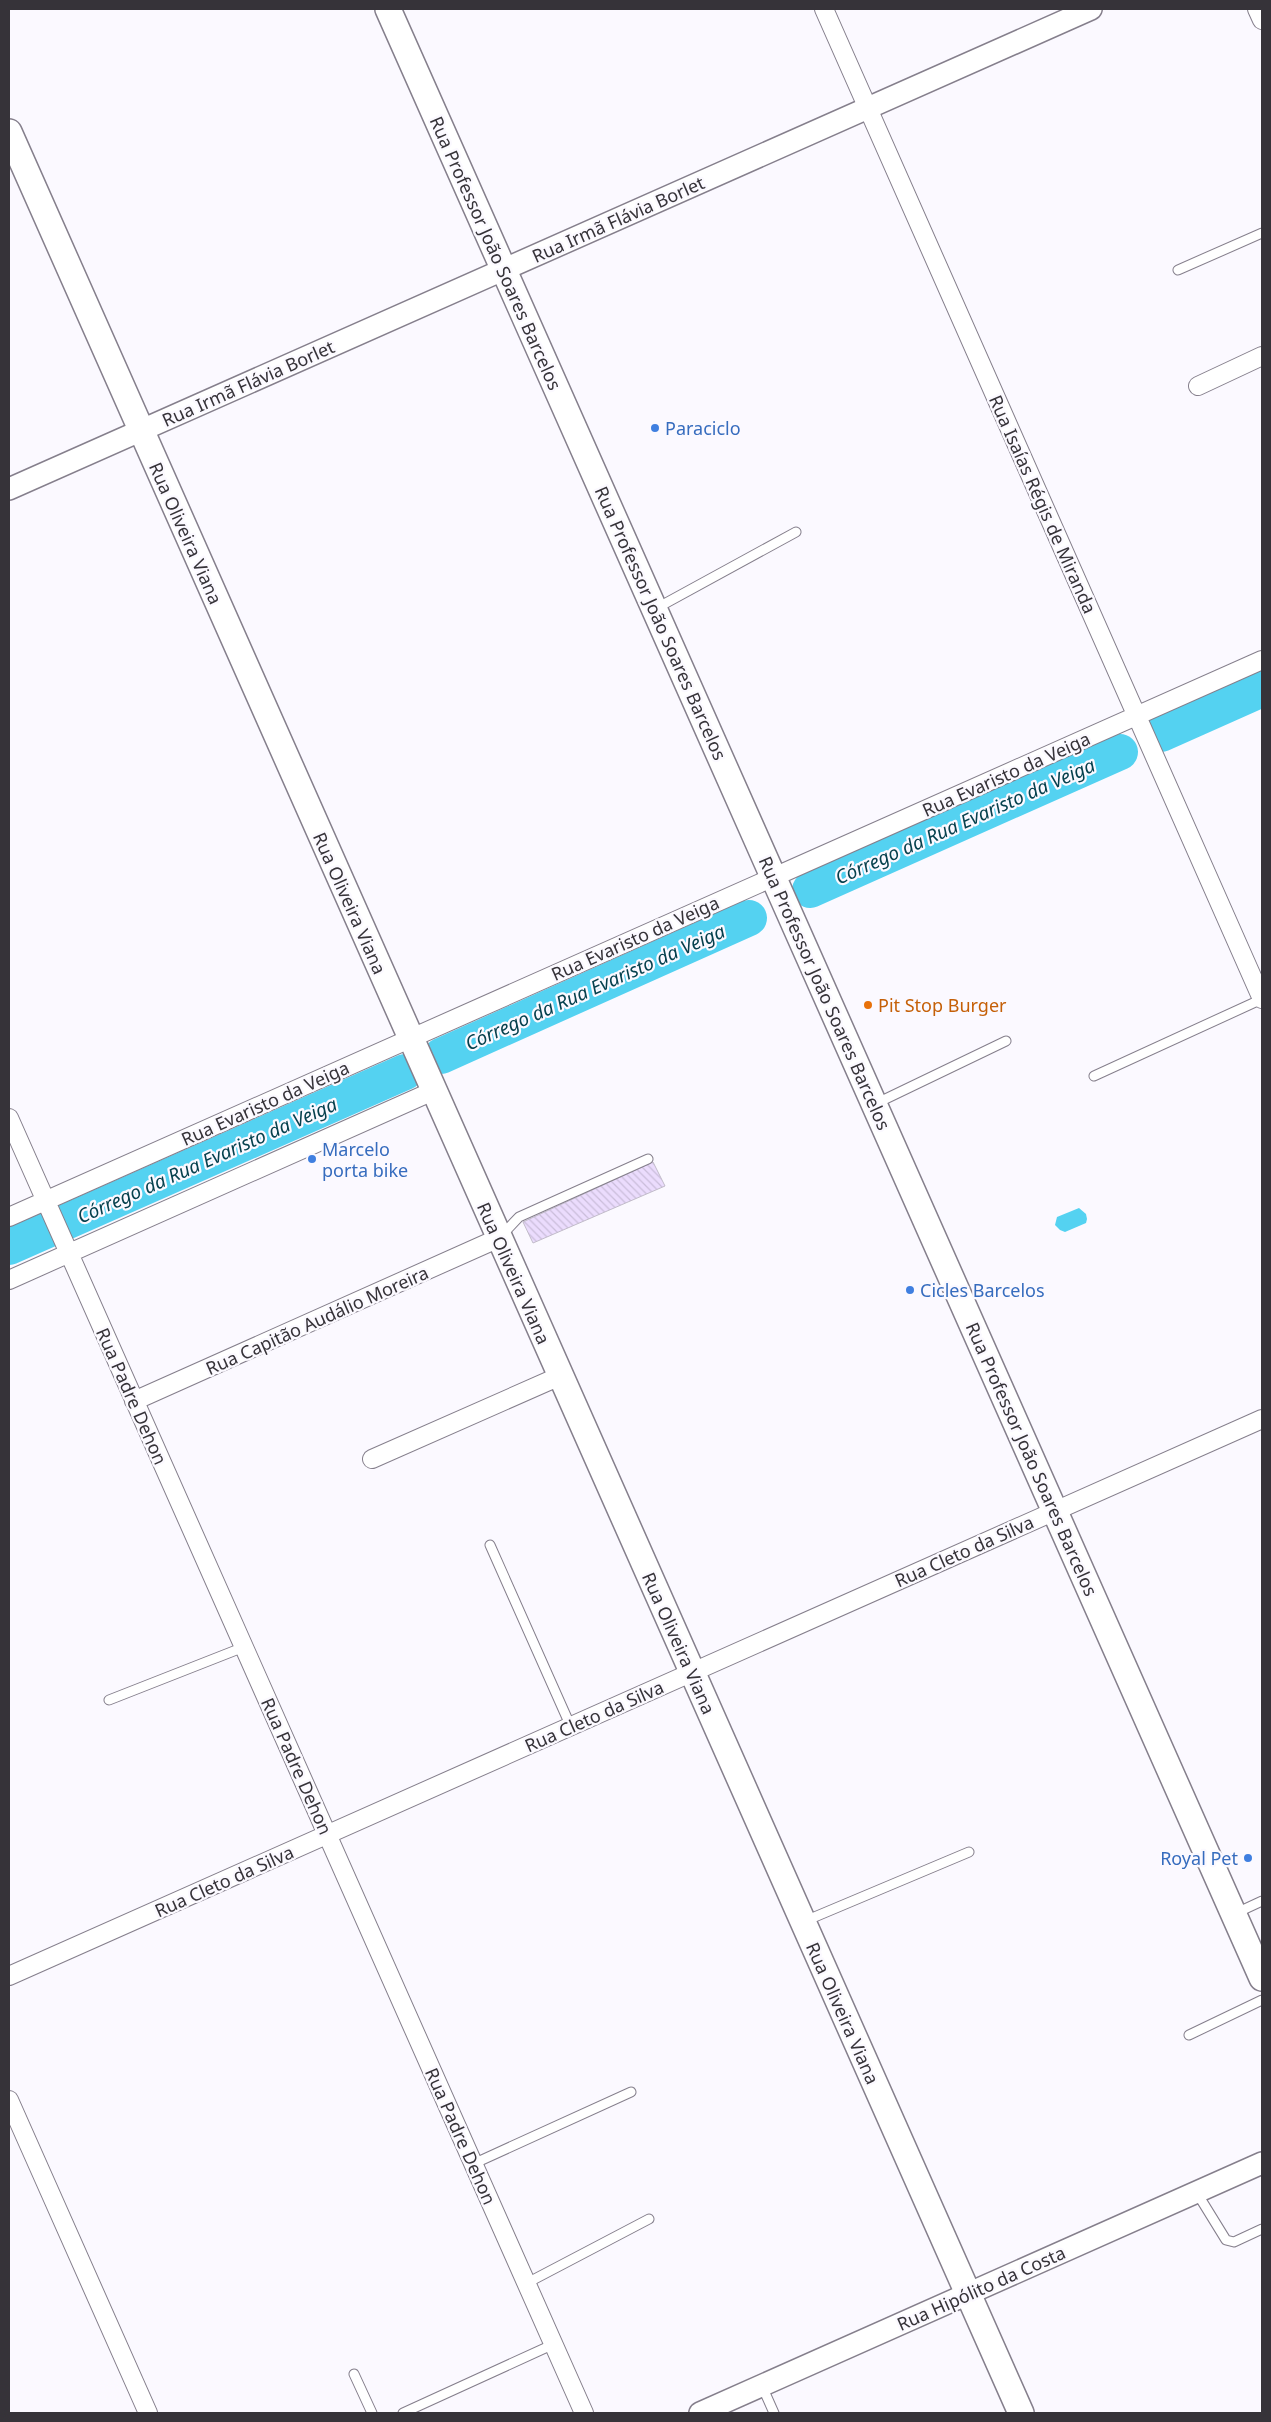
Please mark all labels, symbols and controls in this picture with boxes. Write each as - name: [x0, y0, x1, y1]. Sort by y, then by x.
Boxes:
- street label: Rua Professor João Soares Barcelos: [425, 112, 567, 394]
- street label: Rua Irmã Flávia Borlet: [528, 170, 708, 268]
- street label: Rua Irmã Flávia Borlet: [158, 334, 338, 432]
- street label: Rua Isaías Régis de Miranda: [984, 391, 1102, 617]
- place label: Paraciclo: [665, 416, 741, 440]
- marker: Paraciclo: [649, 422, 661, 434]
- street label: Rua Oliveira Viana: [144, 458, 228, 608]
- street label: Rua Professor João Soares Barcelos: [590, 482, 732, 764]
- street label: Rua Evaristo da Veiga: [918, 726, 1094, 822]
- water label: Córrego da Rua Evaristo da Veiga: [831, 752, 1099, 890]
- street label: Rua Oliveira Viana: [308, 828, 392, 978]
- street label: Rua Professor João Soares Barcelos: [754, 852, 896, 1134]
- street label: Rua Evaristo da Veiga: [547, 890, 723, 986]
- water label: Córrego da Rua Evaristo da Veiga: [461, 918, 729, 1056]
- place label: Pit Stop Burger: [878, 993, 1007, 1017]
- marker: Pit Stop Burger: [862, 999, 874, 1011]
- street label: Rua Evaristo da Veiga: [177, 1055, 353, 1151]
- water label: Córrego da Rua Evaristo da Veiga: [73, 1091, 341, 1229]
- place label: Marcelo porta bike: [322, 1137, 408, 1182]
- marker: Marcelo porta bike: [306, 1153, 318, 1165]
- street label: Rua Oliveira Viana: [472, 1198, 556, 1348]
- street label: Rua Capitão Audálio Moreira: [202, 1260, 432, 1380]
- place label: Cicles Barcelos: [920, 1278, 1045, 1302]
- marker: Cicles Barcelos: [904, 1284, 916, 1296]
- street label: Rua Professor João Soares Barcelos: [961, 1318, 1103, 1600]
- street label: Rua Padre Dehon: [91, 1324, 173, 1468]
- street label: Rua Cleto da Silva: [891, 1510, 1037, 1592]
- street label: Rua Oliveira Viana: [637, 1568, 721, 1718]
- street label: Rua Cleto da Silva: [521, 1675, 667, 1757]
- street label: Rua Padre Dehon: [256, 1694, 338, 1838]
- street label: Rua Cleto da Silva: [151, 1840, 297, 1922]
- place label: Royal Pet: [1160, 1846, 1238, 1870]
- marker: Royal Pet: [1242, 1852, 1254, 1864]
- street label: Rua Oliveira Viana: [801, 1938, 885, 2088]
- street label: Rua Padre Dehon: [420, 2064, 502, 2208]
- street label: Rua Hipólito da Costa: [893, 2240, 1069, 2336]

